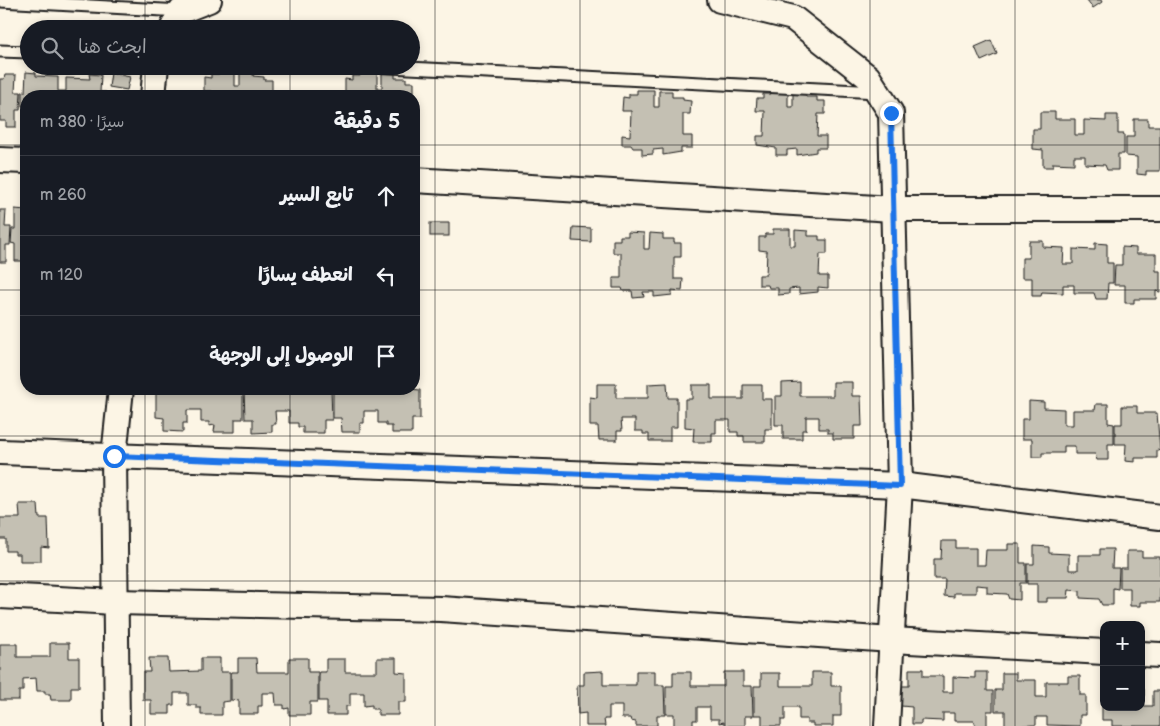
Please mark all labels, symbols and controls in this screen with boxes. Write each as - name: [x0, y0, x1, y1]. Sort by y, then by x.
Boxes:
- search box: [20, 20, 420, 75]
- icon: search: [38, 34, 66, 62]
- text: ابحث هنا: [78, 36, 147, 59]
- route end: [880, 102, 903, 125]
- text: 5 دقيقة: [334, 109, 400, 134]
- text: سيرًا · 380 m: [40, 113, 124, 132]
- icon: ahead: [372, 182, 400, 210]
- text: تابع السير: [280, 184, 353, 207]
- text: 260 m: [40, 186, 86, 205]
- icon: left: [372, 262, 400, 290]
- text: انعطف يسارًا: [258, 264, 353, 287]
- text: 120 m: [40, 266, 83, 285]
- icon: arrive: [372, 342, 400, 370]
- text: الوصول إلى الوجهة: [209, 344, 353, 367]
- route start: [103, 445, 126, 468]
- map controls: [1100, 621, 1145, 711]
- button: +: [1100, 621, 1145, 666]
- button: −: [1100, 666, 1145, 711]

